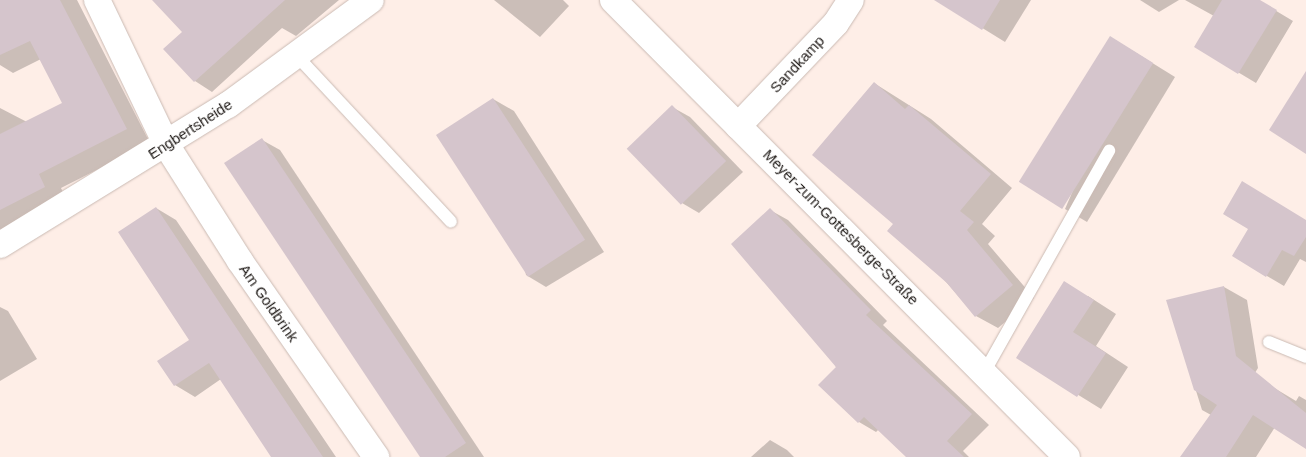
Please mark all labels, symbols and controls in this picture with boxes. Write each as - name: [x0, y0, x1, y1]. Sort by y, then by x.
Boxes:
- street label: Sandkamp: [766, 32, 828, 96]
- street label: Engbertsheide: [145, 95, 235, 163]
- street label: Meyer-zum-Gottesberge-Straße: [759, 145, 923, 309]
- street label: Am Goldbrink: [236, 261, 302, 345]

